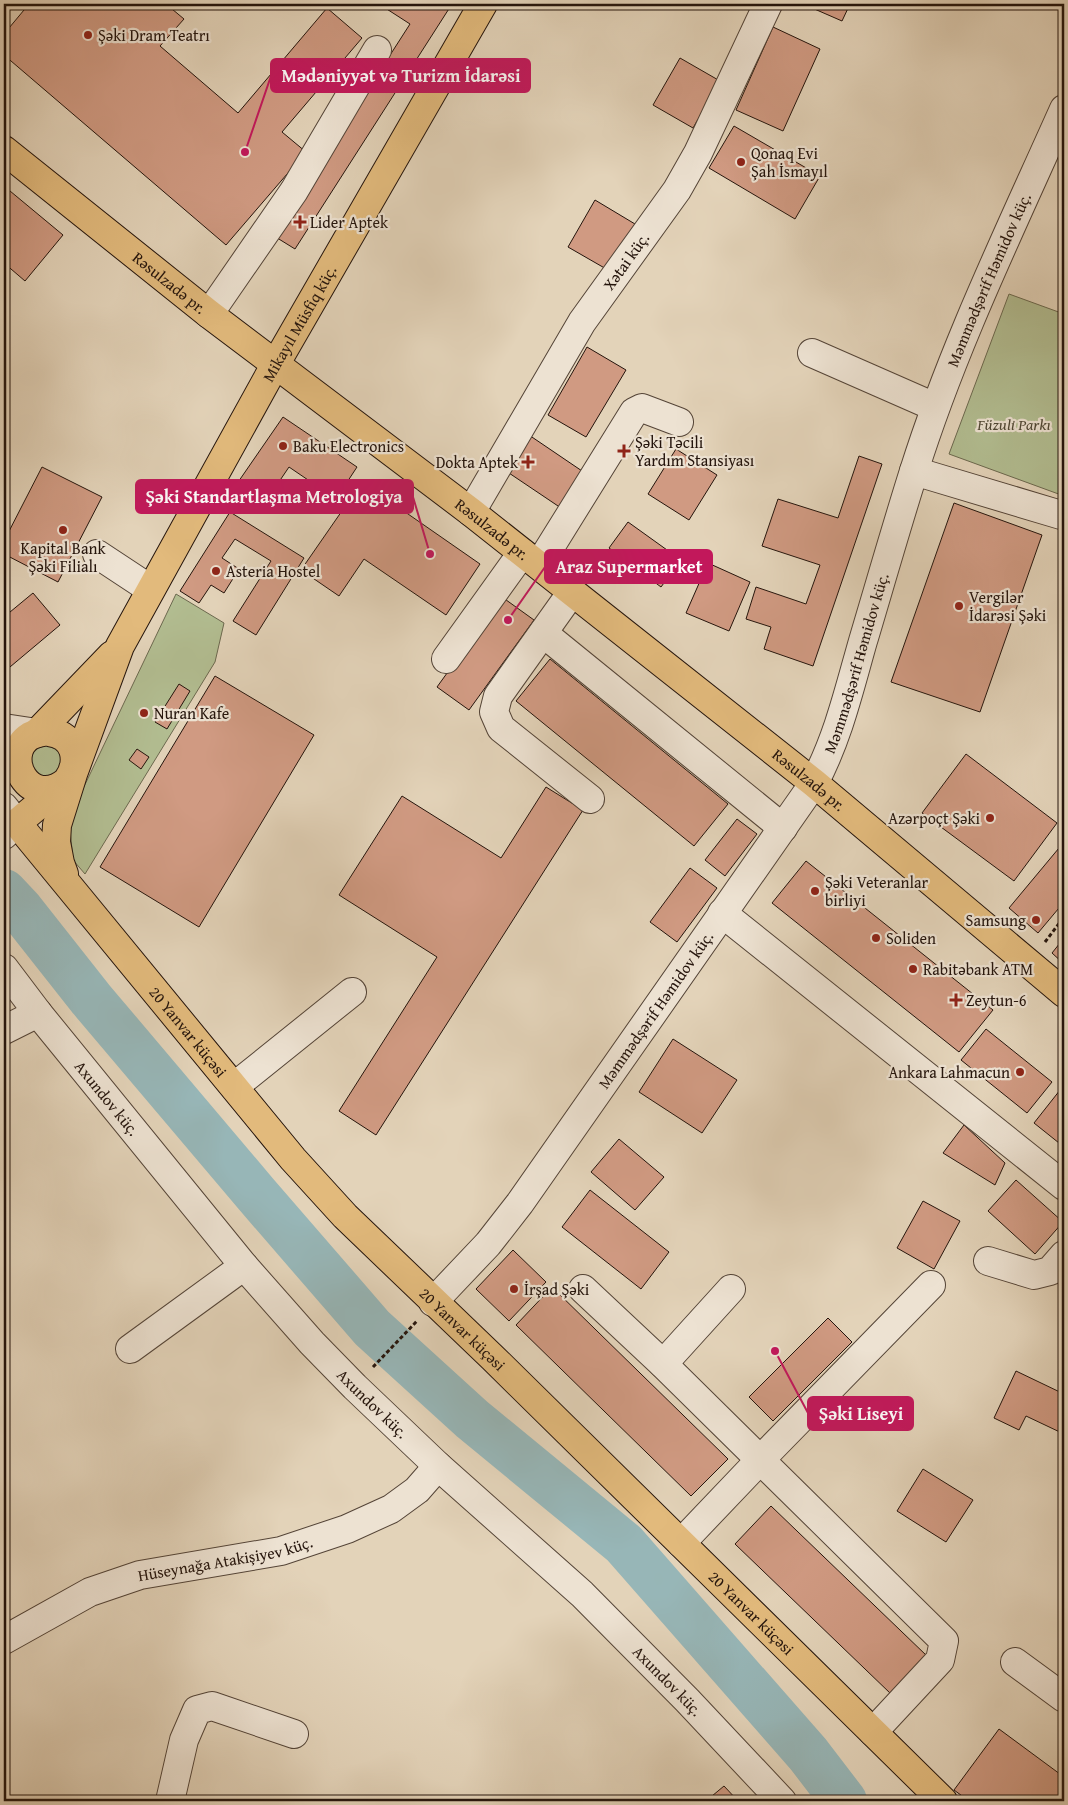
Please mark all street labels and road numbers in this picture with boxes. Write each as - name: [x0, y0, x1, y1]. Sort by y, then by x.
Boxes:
- street label: Məmmədşərif Həmidov küç.: [940, 189, 1037, 370]
- street label: Xətai küç.: [597, 227, 655, 295]
- street label: Rəsulzadə pr.: [128, 246, 212, 319]
- street label: Mikayıl Müsfiq küç.: [256, 260, 342, 386]
- street label: Rəsulzadə pr.: [450, 492, 534, 566]
- street label: Məmmədşərif Həmidov küç.: [817, 570, 895, 757]
- street label: Rəsulzadə pr.: [767, 742, 851, 817]
- street label: Məmmədşərif Həmidov küç.: [592, 926, 719, 1093]
- street label: 20 Yanvar küçəsi: [144, 981, 233, 1083]
- street label: Axundov küç.: [69, 1055, 145, 1141]
- street label: 20 Yanvar küçəsi: [414, 1282, 512, 1377]
- street label: Axundov küç.: [331, 1363, 414, 1444]
- street label: Hüseynağa Atakişiyev küç.: [136, 1529, 316, 1587]
- street label: 20 Yanvar küçəsi: [703, 1565, 800, 1661]
- street label: Axundov küç.: [627, 1640, 708, 1722]

